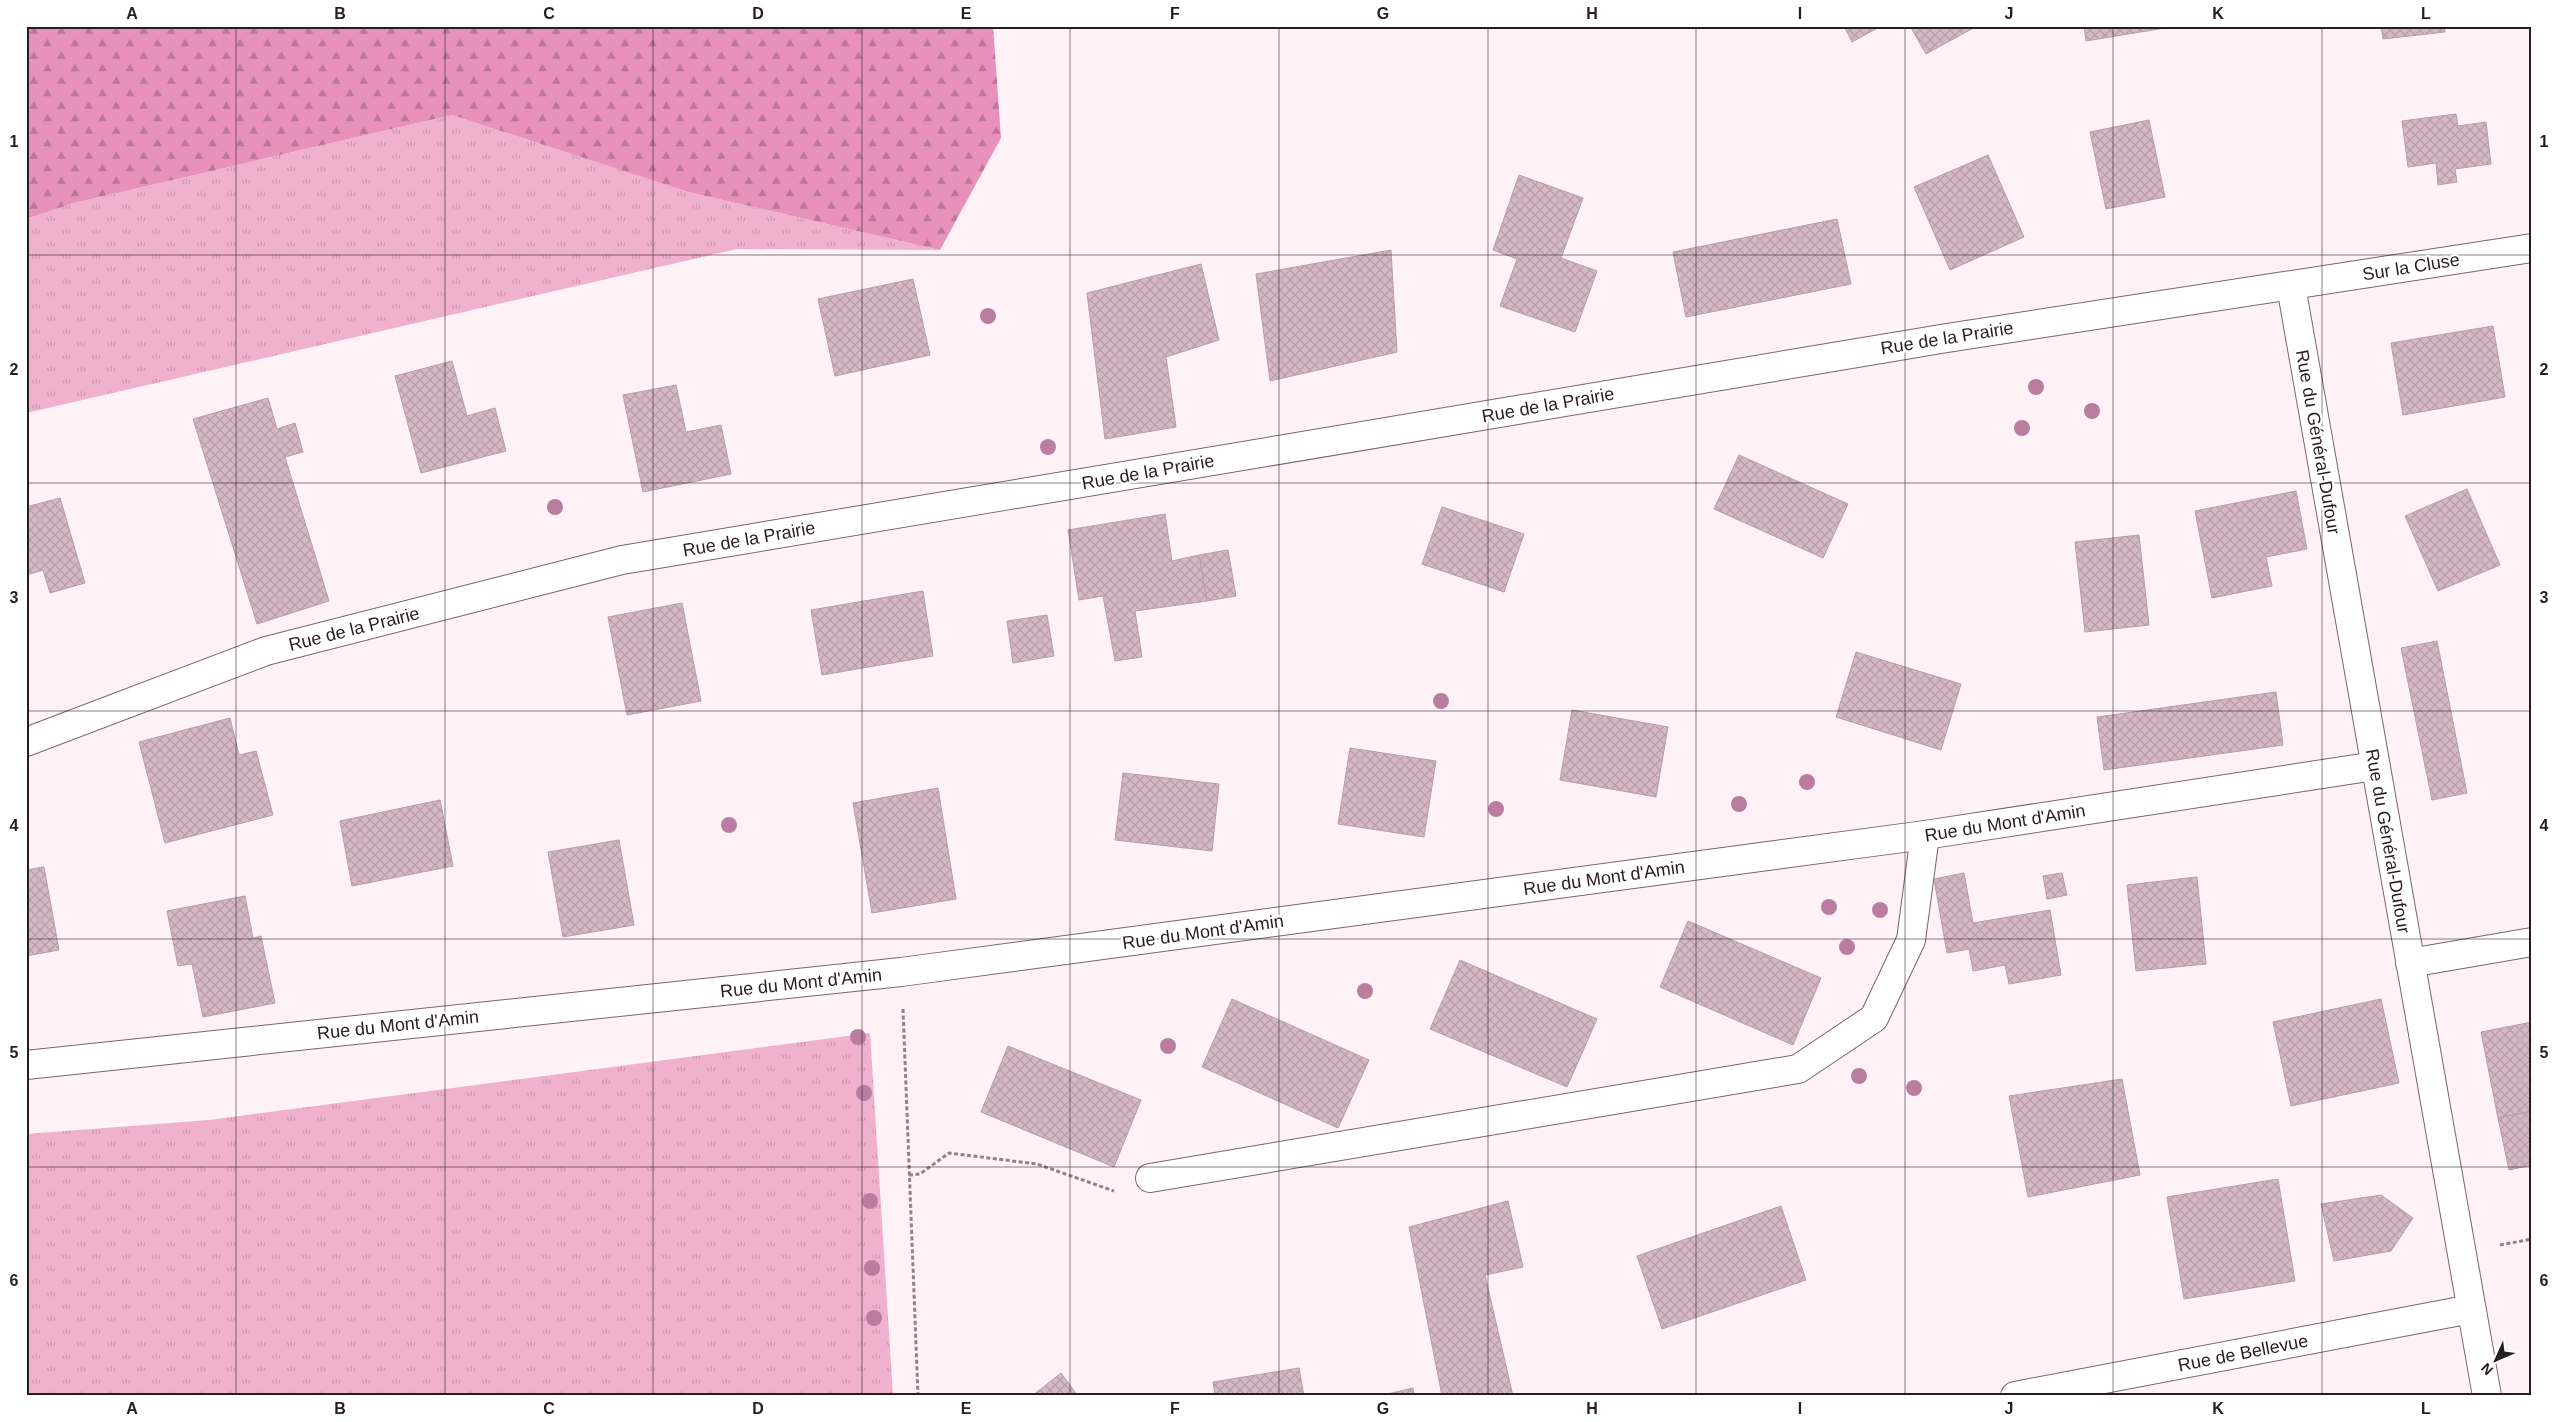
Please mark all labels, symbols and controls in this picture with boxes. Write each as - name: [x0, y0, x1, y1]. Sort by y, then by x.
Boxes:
- text: A: [126, 5, 138, 22]
- text: B: [334, 5, 346, 22]
- text: C: [543, 5, 555, 22]
- text: D: [752, 5, 764, 22]
- text: E: [961, 5, 972, 22]
- text: F: [1170, 5, 1180, 22]
- text: G: [1377, 5, 1389, 22]
- text: H: [1586, 5, 1598, 22]
- text: I: [1798, 5, 1802, 22]
- text: J: [2005, 5, 2013, 22]
- text: K: [2212, 5, 2224, 22]
- text: L: [2421, 5, 2431, 22]
- text: 1: [10, 133, 19, 150]
- text: 1: [2540, 133, 2549, 150]
- street label: Sur la Cluse: [2361, 249, 2461, 285]
- street label: Rue de la Prairie: [1879, 318, 2015, 358]
- street label: Rue du Général-Dufour: [2292, 348, 2344, 536]
- text: 2: [10, 361, 19, 378]
- text: 2: [2540, 361, 2549, 378]
- street label: Rue de la Prairie: [1480, 384, 1616, 426]
- street label: Rue de la Prairie: [1080, 451, 1216, 493]
- street label: Rue de la Prairie: [681, 518, 817, 560]
- text: 3: [10, 589, 19, 606]
- text: 3: [2540, 589, 2549, 606]
- street label: Rue de la Prairie: [287, 603, 421, 655]
- street label: Rue du Général-Dufour: [2362, 747, 2414, 935]
- street label: Rue du Mont d'Amin: [1923, 800, 2087, 846]
- text: 4: [10, 817, 19, 834]
- text: 4: [2540, 817, 2549, 834]
- street label: Rue du Mont d'Amin: [1522, 857, 1686, 899]
- street label: Rue du Mont d'Amin: [1121, 911, 1285, 953]
- street label: Rue du Mont d'Amin: [719, 965, 883, 1001]
- street label: Rue du Mont d'Amin: [316, 1007, 480, 1043]
- text: 5: [10, 1044, 19, 1061]
- text: 5: [2540, 1044, 2549, 1061]
- text: 6: [10, 1272, 19, 1289]
- text: 6: [2540, 1272, 2549, 1289]
- street label: Rue de Bellevue: [2176, 1331, 2310, 1375]
- north arrow: [2470, 1334, 2520, 1384]
- text: N: [2478, 1360, 2496, 1378]
- text: A: [126, 1400, 138, 1417]
- text: B: [334, 1400, 346, 1417]
- text: C: [543, 1400, 555, 1417]
- text: D: [752, 1400, 764, 1417]
- text: E: [961, 1400, 972, 1417]
- text: F: [1170, 1400, 1180, 1417]
- text: G: [1377, 1400, 1389, 1417]
- text: H: [1586, 1400, 1598, 1417]
- text: I: [1798, 1400, 1802, 1417]
- text: J: [2005, 1400, 2013, 1417]
- text: K: [2212, 1400, 2224, 1417]
- text: L: [2421, 1400, 2431, 1417]

